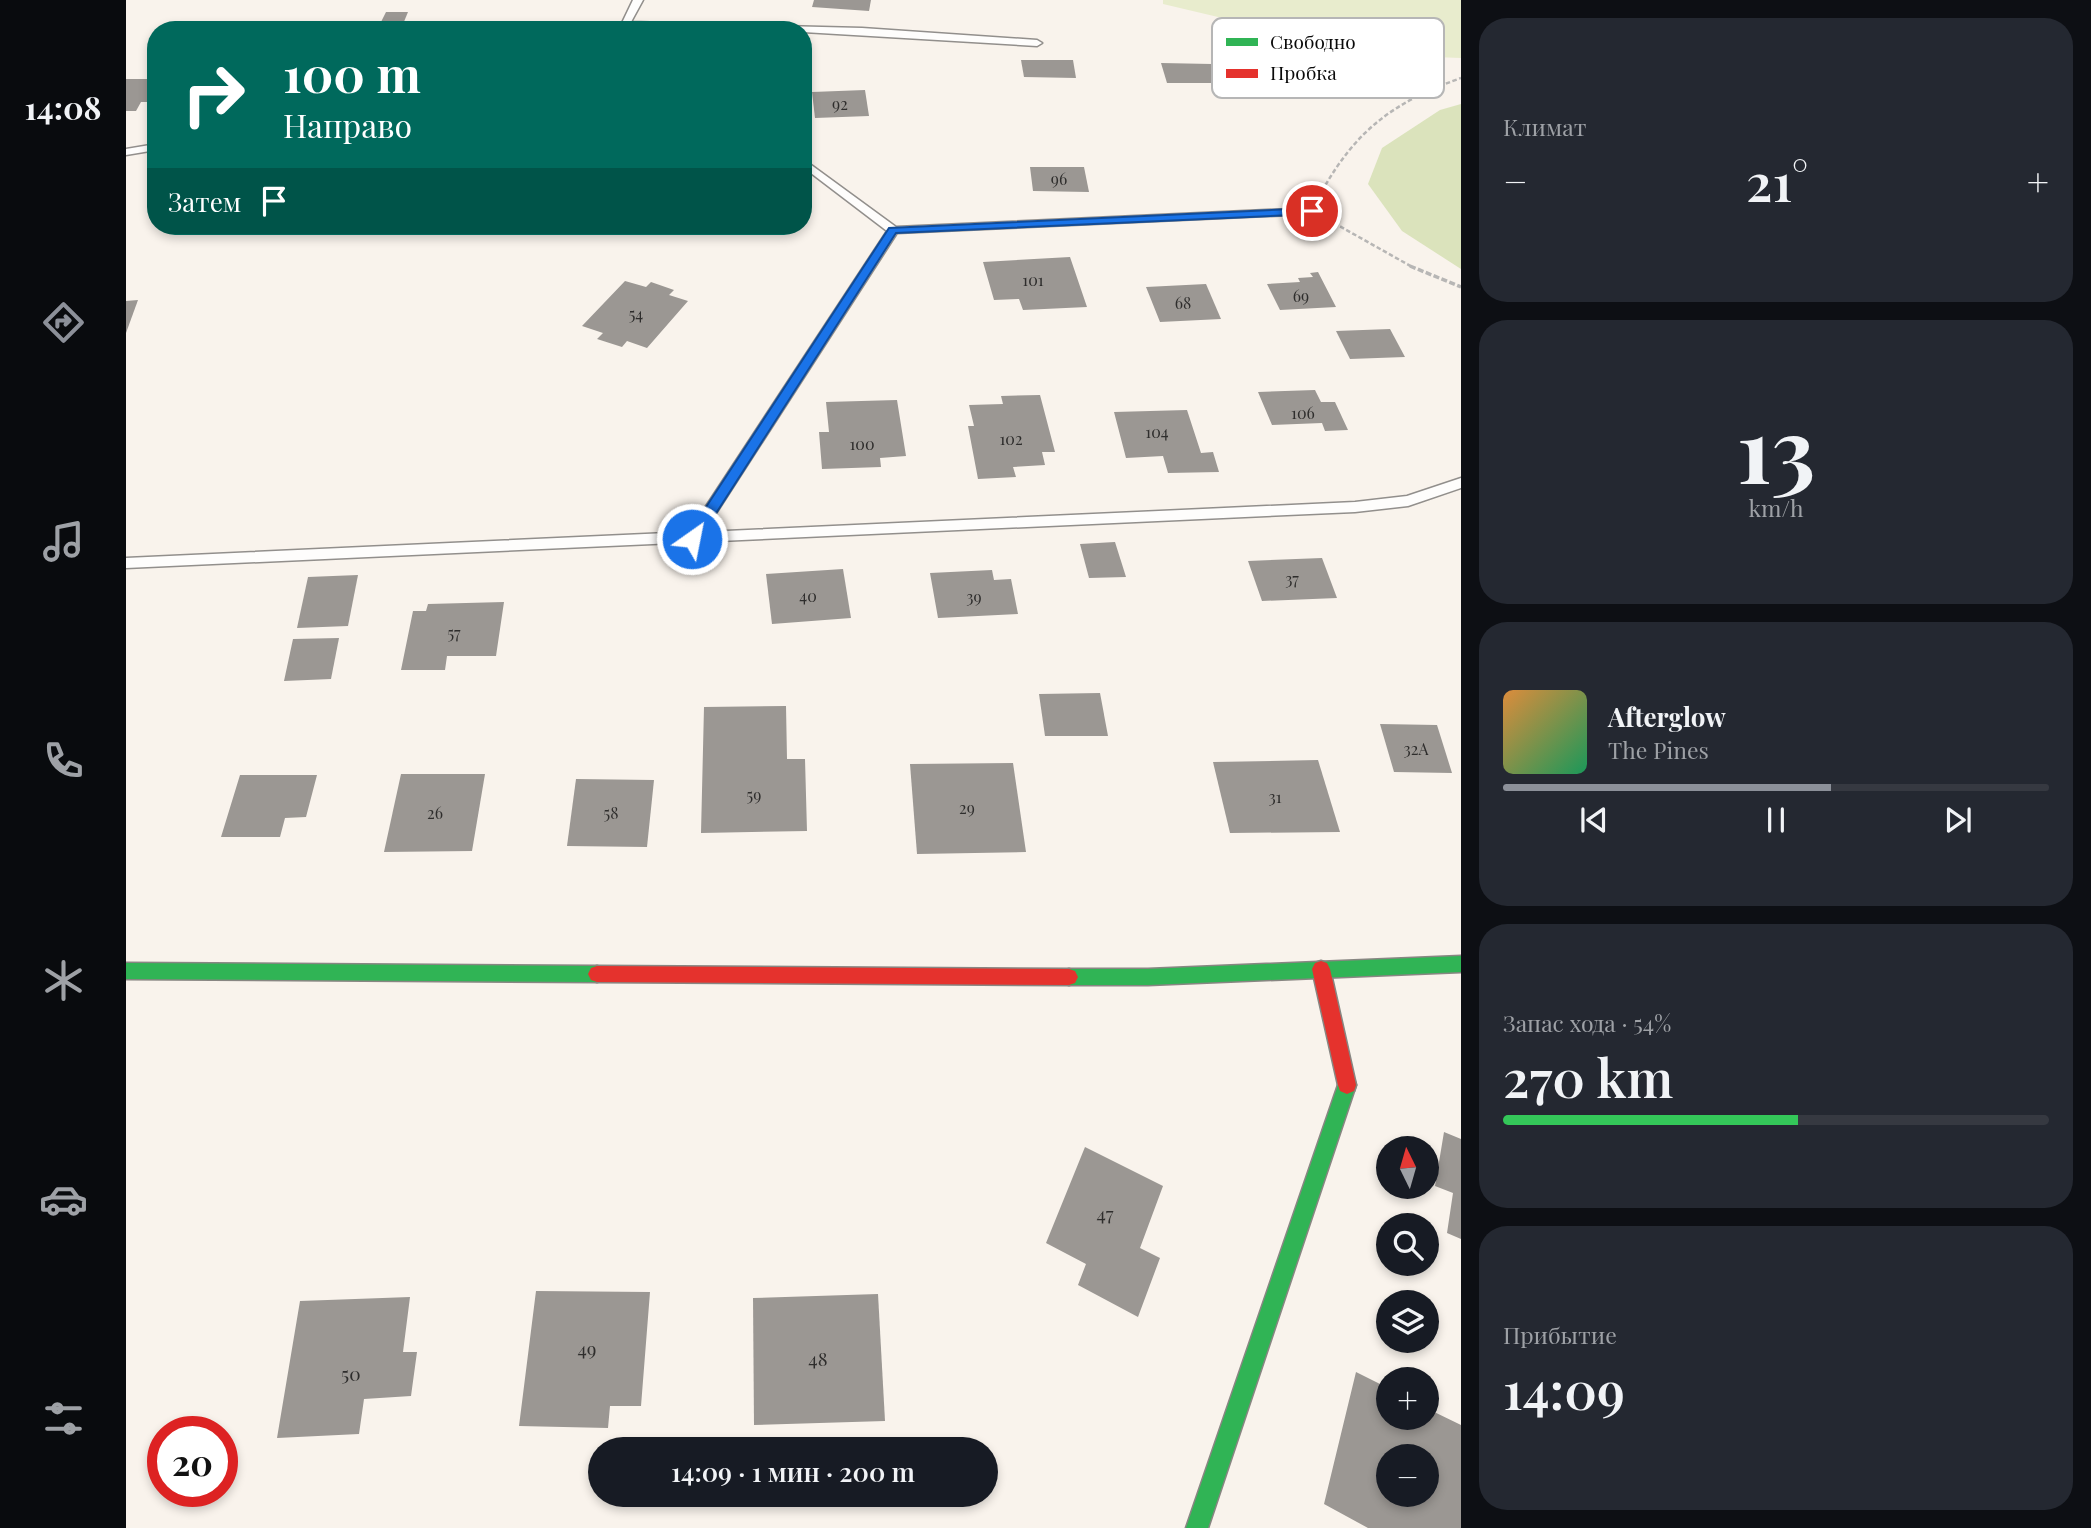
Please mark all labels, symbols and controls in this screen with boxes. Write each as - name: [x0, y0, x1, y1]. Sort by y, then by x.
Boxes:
- legend: [1212, 18, 1444, 98]
- text: Свободно: [1270, 28, 1356, 54]
- text: 100 m: [283, 40, 421, 105]
- icon: right: [168, 49, 259, 140]
- text: Пробка: [1270, 59, 1337, 85]
- text: 14:08: [24, 85, 102, 128]
- house number: 92: [832, 93, 848, 114]
- text: Направо: [283, 103, 412, 146]
- text: Климат: [1503, 111, 1586, 142]
- text: 21°: [1746, 146, 1808, 215]
- text: −: [1503, 155, 1528, 206]
- text: +: [2027, 155, 2049, 206]
- house number: 96: [1051, 168, 1067, 189]
- pin: [1282, 181, 1342, 241]
- icon: arrive: [255, 182, 293, 220]
- text: Затем: [168, 184, 241, 219]
- icon: arrive: [1293, 192, 1331, 230]
- house number: 101: [1022, 269, 1044, 290]
- house number: 69: [1293, 285, 1309, 306]
- house number: 68: [1175, 292, 1191, 313]
- icon: directions: [39, 298, 88, 347]
- house number: 54: [629, 303, 643, 324]
- text: 13: [1737, 386, 1815, 507]
- house number: 106: [1291, 402, 1315, 423]
- house number: 104: [1145, 421, 1169, 442]
- house number: 102: [999, 428, 1023, 449]
- house number: 100: [849, 433, 875, 454]
- text: km/h: [1748, 492, 1804, 523]
- position arrow: [655, 502, 729, 576]
- icon: music: [39, 517, 88, 566]
- house number: 37: [1285, 568, 1299, 589]
- house number: 40: [799, 585, 817, 606]
- house number: 39: [966, 586, 982, 607]
- house number: 57: [447, 622, 461, 643]
- text: Afterglow: [1608, 699, 1726, 734]
- text: The Pines: [1608, 734, 1709, 765]
- icon: phone: [39, 736, 88, 785]
- house number: 32А: [1404, 738, 1429, 759]
- house number: 59: [747, 784, 761, 805]
- house number: 31: [1268, 786, 1282, 807]
- house number: 29: [959, 797, 975, 818]
- icon: previous: [1575, 801, 1613, 839]
- icon: pause: [1757, 801, 1795, 839]
- icon: next: [1939, 801, 1977, 839]
- house number: 26: [427, 802, 443, 823]
- house number: 58: [604, 802, 618, 823]
- icon: climate: [39, 956, 88, 1005]
- text: Запас хода · 54%: [1503, 1007, 1671, 1038]
- text: 270 km: [1503, 1042, 1673, 1111]
- north arrow: [1376, 1136, 1438, 1199]
- map controls: [1376, 1136, 1439, 1507]
- icon: car: [39, 1175, 88, 1224]
- house number: 47: [1097, 1200, 1114, 1226]
- button: search: [1376, 1213, 1439, 1276]
- button: layers: [1376, 1290, 1439, 1353]
- text: Прибытие: [1503, 1319, 1617, 1350]
- house number: 49: [577, 1335, 597, 1361]
- house number: 48: [808, 1345, 828, 1371]
- text: 14:09: [1503, 1354, 1625, 1423]
- house number: 50: [341, 1360, 361, 1386]
- button: +: [1376, 1367, 1439, 1430]
- icon: filters: [39, 1394, 88, 1443]
- speed limit sign: 20: [147, 1416, 238, 1507]
- button: −: [1376, 1444, 1439, 1507]
- text: 14:09 · 1 мин · 200 m: [671, 1454, 915, 1489]

